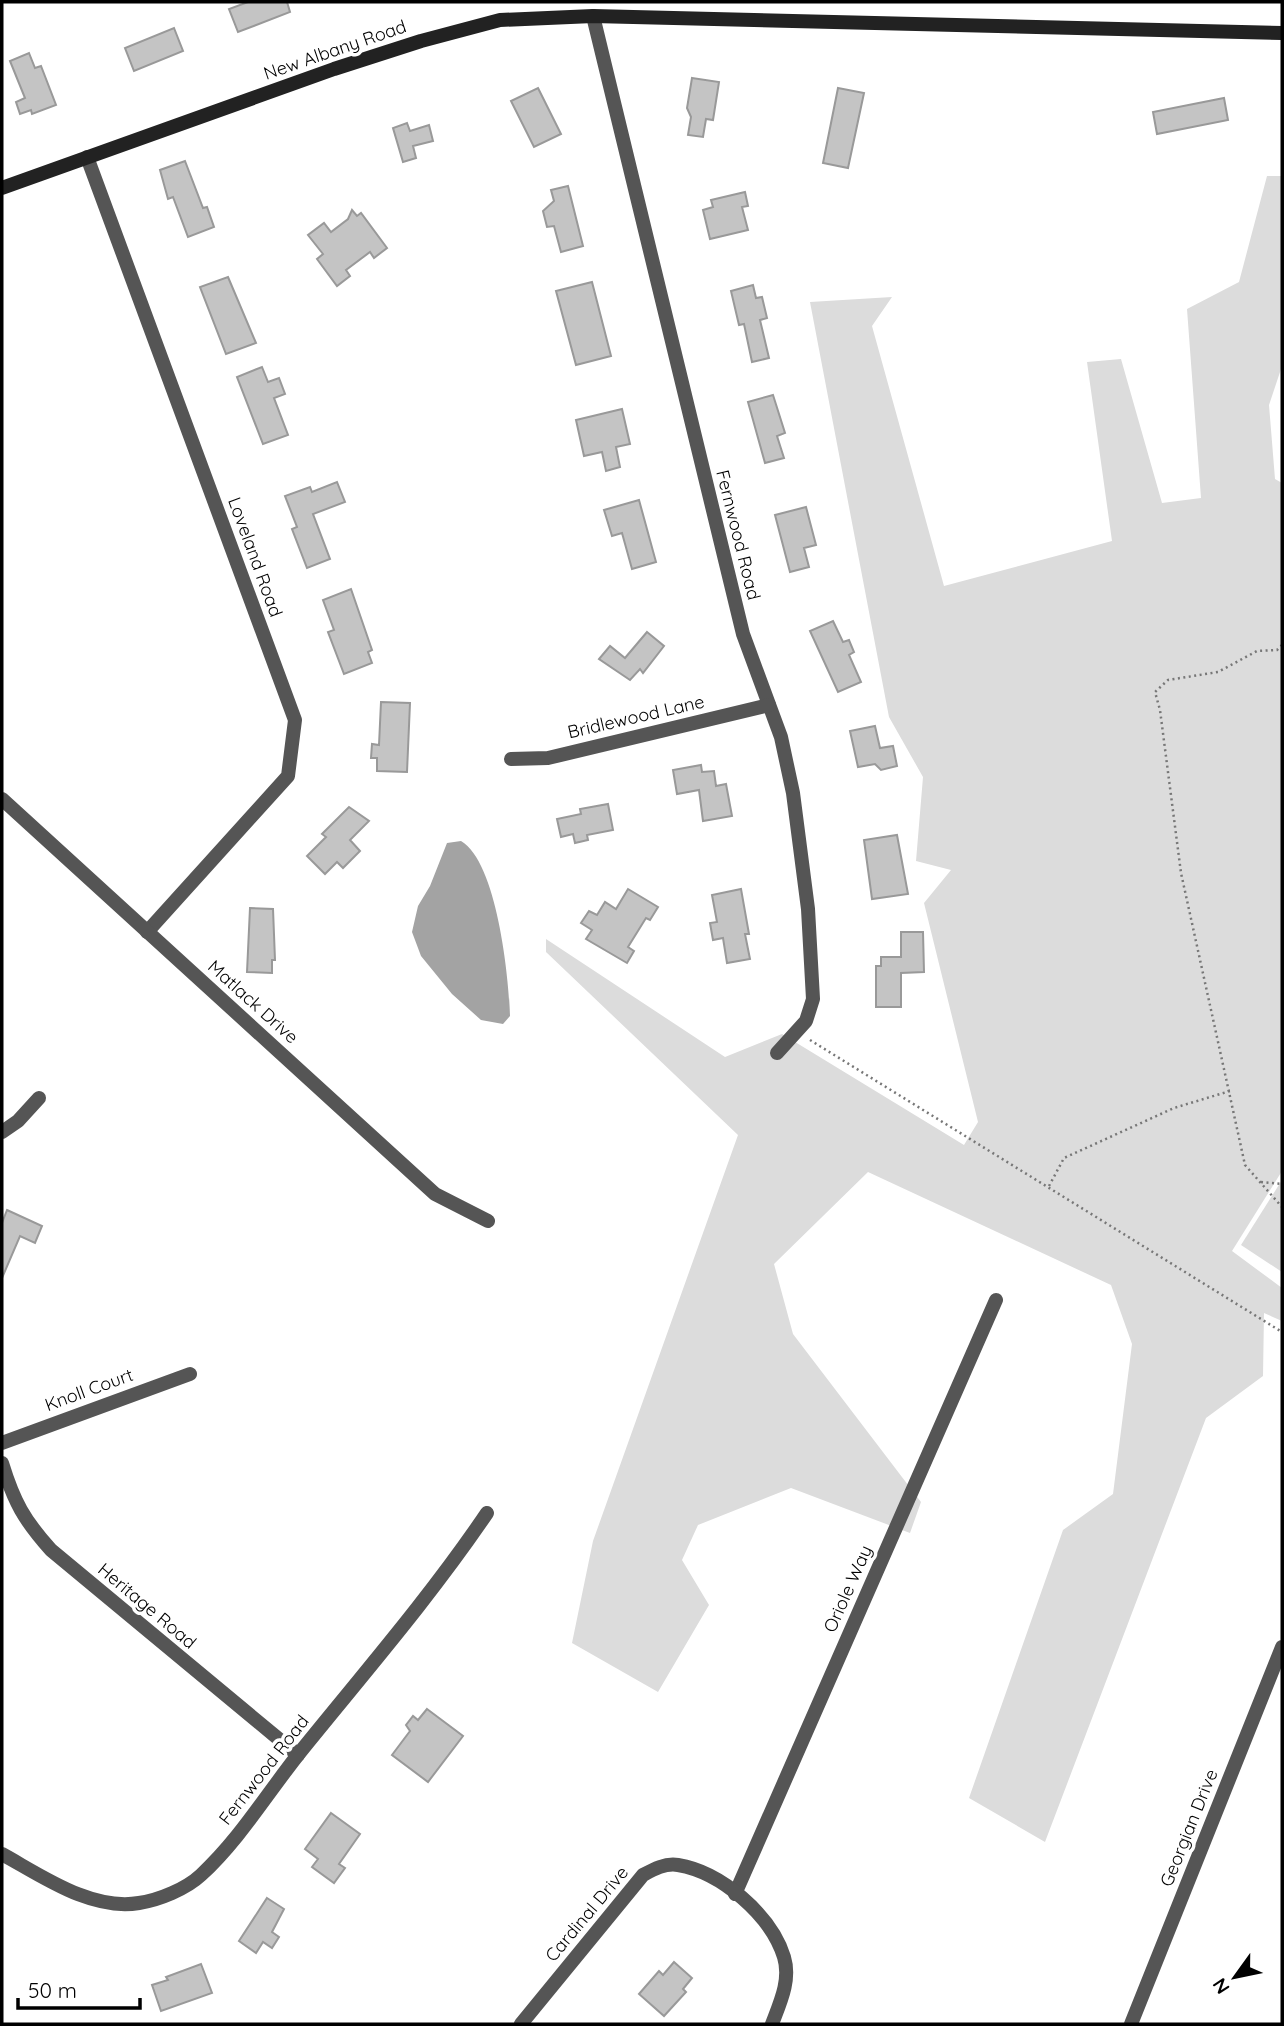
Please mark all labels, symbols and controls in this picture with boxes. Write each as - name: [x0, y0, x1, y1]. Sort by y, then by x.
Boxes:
- street label: New Albany Road: [260, 14, 409, 85]
- street label: Fernwood Road: [711, 467, 766, 602]
- street label: Loveland Road: [223, 494, 288, 620]
- street label: Bridlewood Lane: [565, 690, 707, 743]
- street label: Matlack Drive: [203, 955, 303, 1048]
- street label: Knoll Court: [41, 1363, 136, 1416]
- street label: Oriole Way: [818, 1542, 877, 1636]
- street label: Heritage Road: [93, 1558, 201, 1653]
- street label: Fernwood Road: [214, 1710, 314, 1829]
- street label: Georgian Drive: [1154, 1766, 1223, 1890]
- street label: Cardinal Drive: [540, 1861, 633, 1966]
- north arrow: [1200, 1942, 1270, 2012]
- scale bar: [18, 1966, 140, 2010]
- text: N: [1207, 1974, 1235, 1999]
- text: 50 m: [28, 1977, 77, 2003]

